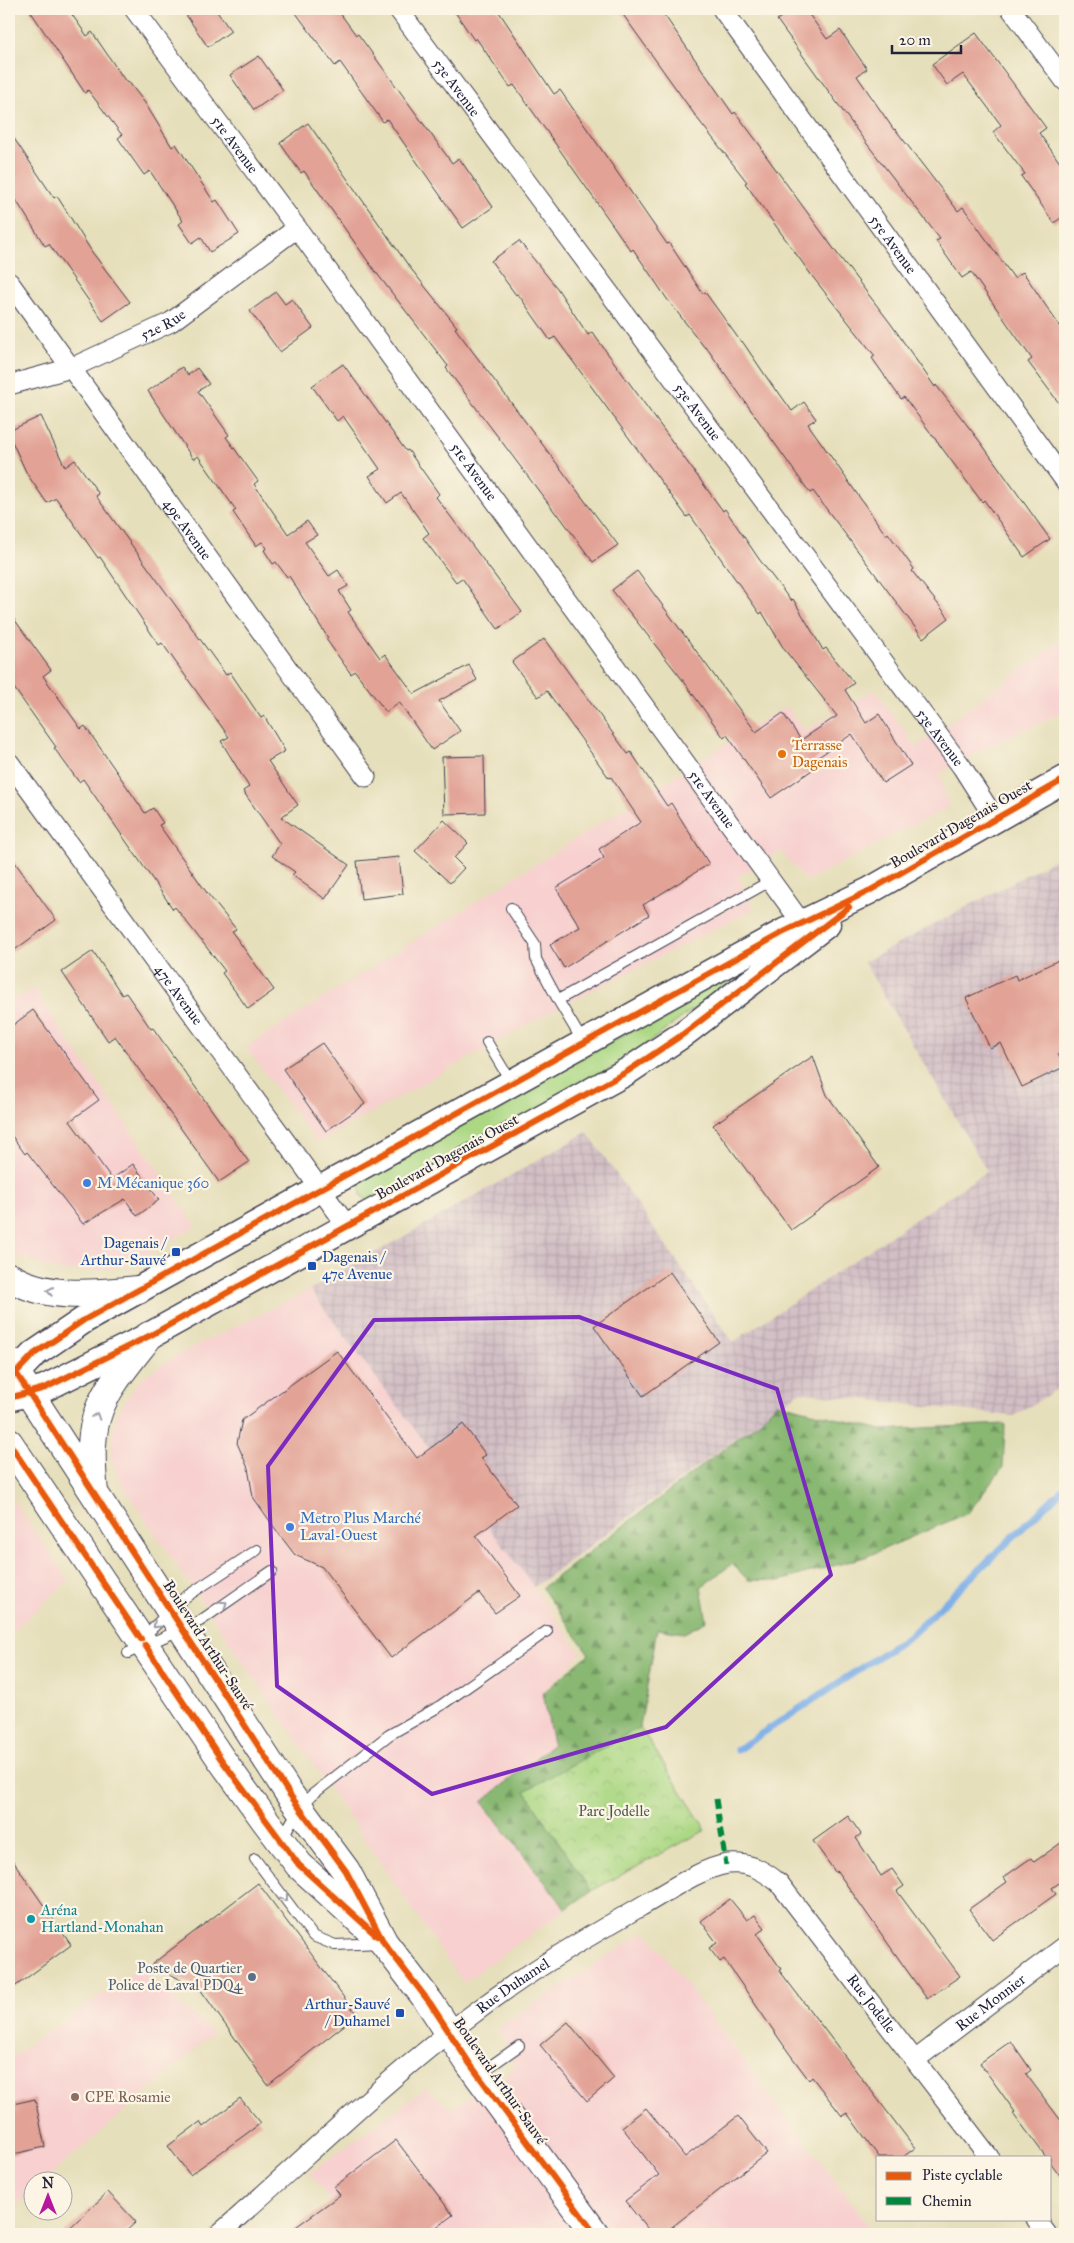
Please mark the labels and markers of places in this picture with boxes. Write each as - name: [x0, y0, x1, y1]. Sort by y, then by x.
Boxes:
- place label: Terrasse Dagenais: [792, 736, 847, 771]
- marker: Terrasse Dagenais: [776, 748, 788, 760]
- place label: M Mécanique 360: [97, 1174, 209, 1193]
- marker: M Mécanique 360: [81, 1177, 93, 1189]
- place label: Dagenais / Arthur-Sauvé: [80, 1234, 168, 1269]
- marker: Dagenais / Arthur-Sauvé: [170, 1246, 182, 1258]
- place label: Dagenais / 47e Avenue: [322, 1248, 392, 1283]
- marker: Dagenais / 47e Avenue: [306, 1260, 318, 1272]
- place label: Metro Plus Marché Laval-Ouest: [300, 1509, 422, 1544]
- marker: Metro Plus Marché Laval-Ouest: [284, 1521, 296, 1533]
- place label: Aréna Hartland-Monahan: [40, 1901, 164, 1936]
- marker: Aréna Hartland-Monahan: [25, 1913, 37, 1925]
- place label: Poste de Quartier Police de Laval PDQ4: [108, 1959, 244, 1994]
- marker: Poste de Quartier Police de Laval PDQ4: [246, 1971, 258, 1983]
- place label: Arthur-Sauvé / Duhamel: [304, 1995, 391, 2030]
- marker: Arthur-Sauvé / Duhamel: [394, 2007, 406, 2019]
- place label: CPE Rosamie: [85, 2088, 171, 2106]
- marker: CPE Rosamie: [69, 2091, 81, 2103]

